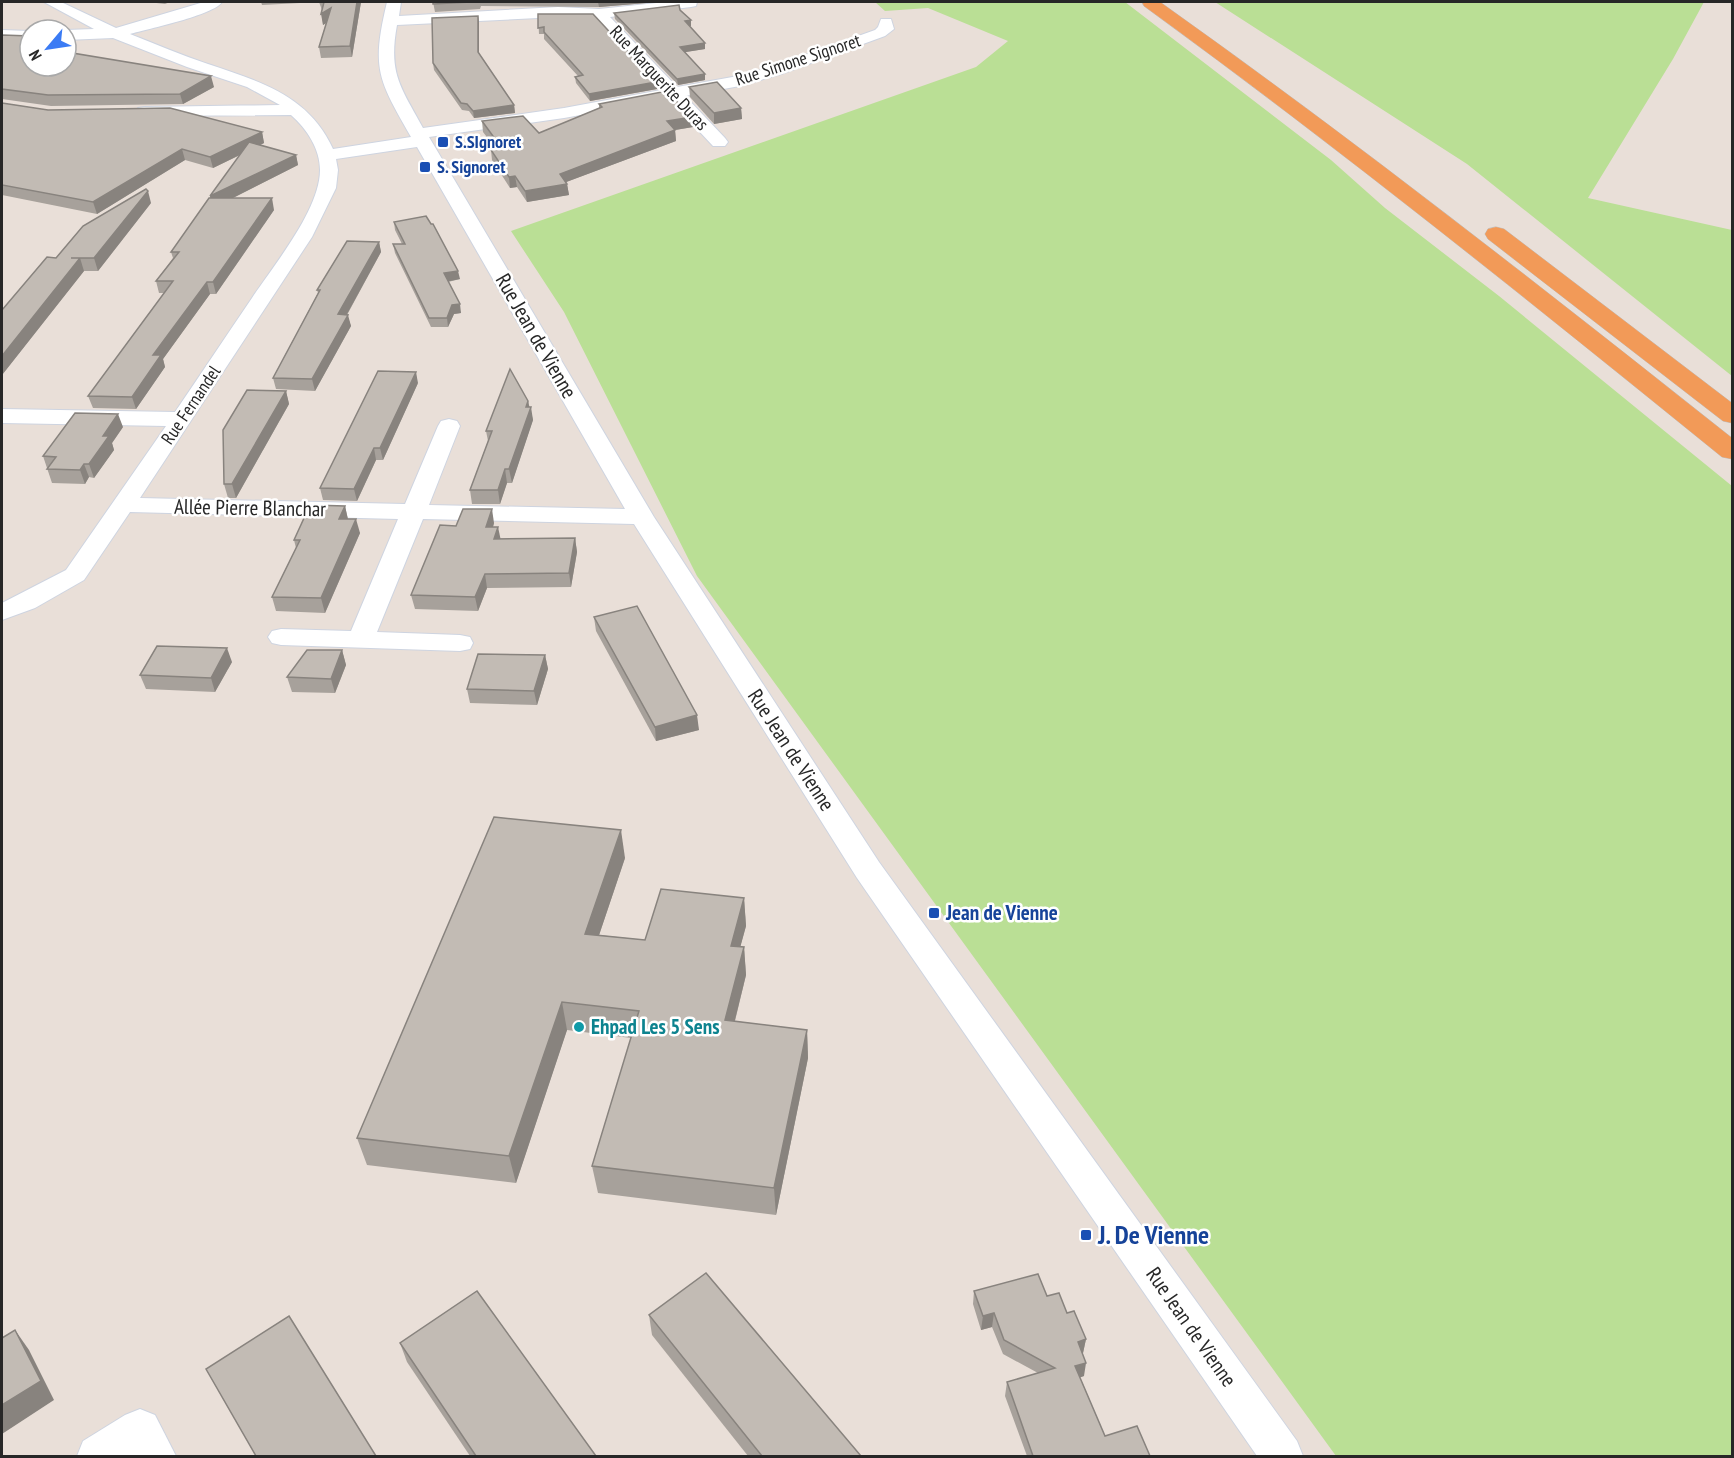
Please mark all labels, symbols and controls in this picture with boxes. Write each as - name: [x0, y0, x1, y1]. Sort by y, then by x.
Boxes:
- north arrow: [18, 18, 78, 78]
- street label: Rue Marguerite Duras: [605, 21, 714, 135]
- street label: Rue Simone Signoret: [732, 28, 863, 91]
- text: N: [24, 47, 46, 64]
- place label: S.SIgnoret: [455, 130, 522, 153]
- marker: S.SIgnoret: [436, 135, 450, 149]
- place label: S. Signoret: [437, 155, 506, 178]
- marker: S. Signoret: [418, 160, 432, 174]
- street label: Rue Jean de Vienne: [490, 268, 583, 403]
- street label: Rue Fernandel: [156, 360, 226, 448]
- street label: Allée Pierre Blanchar: [174, 493, 326, 522]
- street label: Rue Jean de Vienne: [742, 684, 841, 816]
- place label: Jean de Vienne: [945, 899, 1058, 926]
- marker: Jean de Vienne: [927, 906, 941, 920]
- place label: Ehpad Les 5 Sens: [591, 1013, 720, 1040]
- marker: Ehpad Les 5 Sens: [572, 1020, 586, 1034]
- place label: J. De Vienne: [1097, 1218, 1209, 1251]
- marker: J. De Vienne: [1079, 1228, 1093, 1242]
- street label: Rue Jean de Vienne: [1140, 1262, 1243, 1392]

